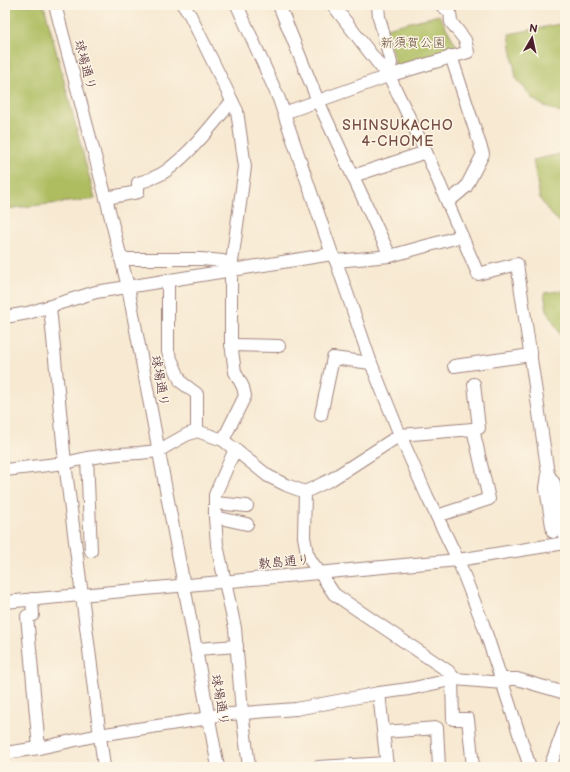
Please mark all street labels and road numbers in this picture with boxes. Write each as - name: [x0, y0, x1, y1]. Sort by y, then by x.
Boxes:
- street label: 球場通り: [71, 38, 99, 92]
- street label: 球場通り: [148, 354, 172, 408]
- street label: 敷島通り: [257, 552, 311, 572]
- street label: 球場通り: [208, 673, 232, 727]

